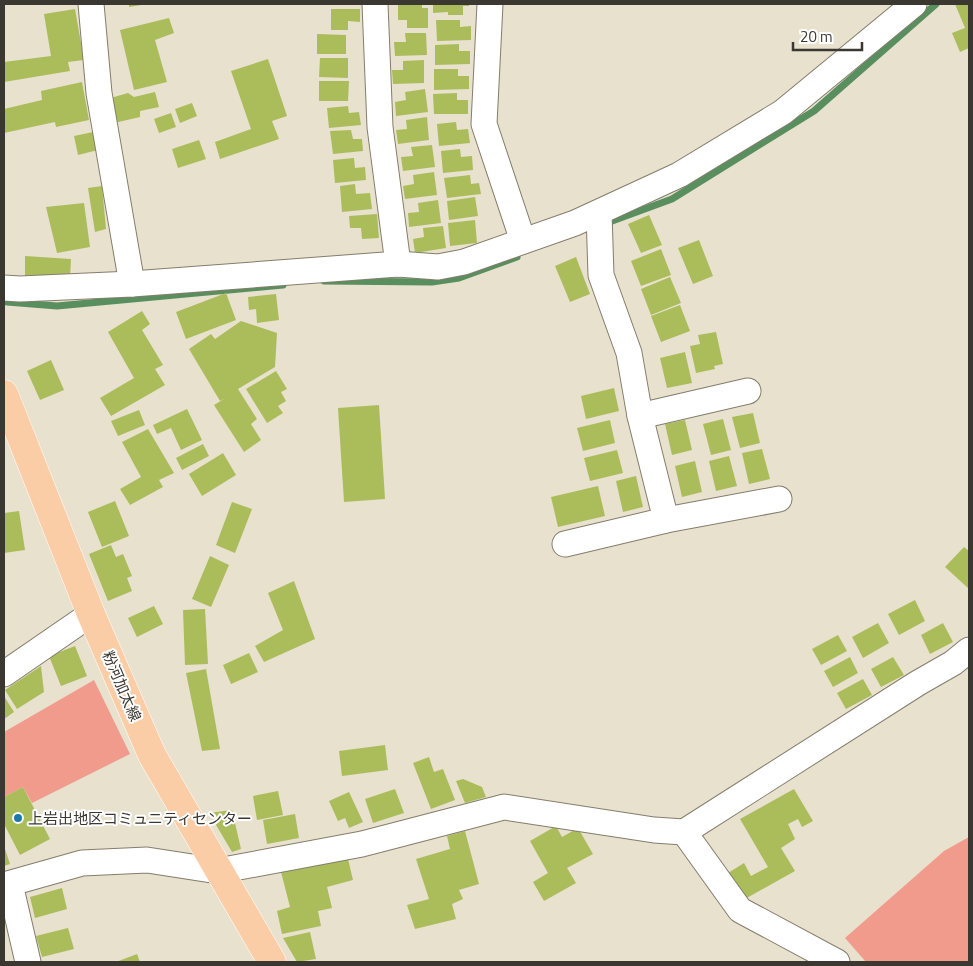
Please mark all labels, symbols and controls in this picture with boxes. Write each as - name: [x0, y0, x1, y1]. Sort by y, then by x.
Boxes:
- scale bar: [793, 20, 862, 52]
- text: 20 m: [800, 25, 833, 48]
- street label: 粉河加太線: [97, 647, 147, 725]
- place label: 上岩出地区コミュニティセンター: [28, 807, 252, 830]
- marker: 上岩出地区コミュニティセンター: [12, 812, 24, 824]

